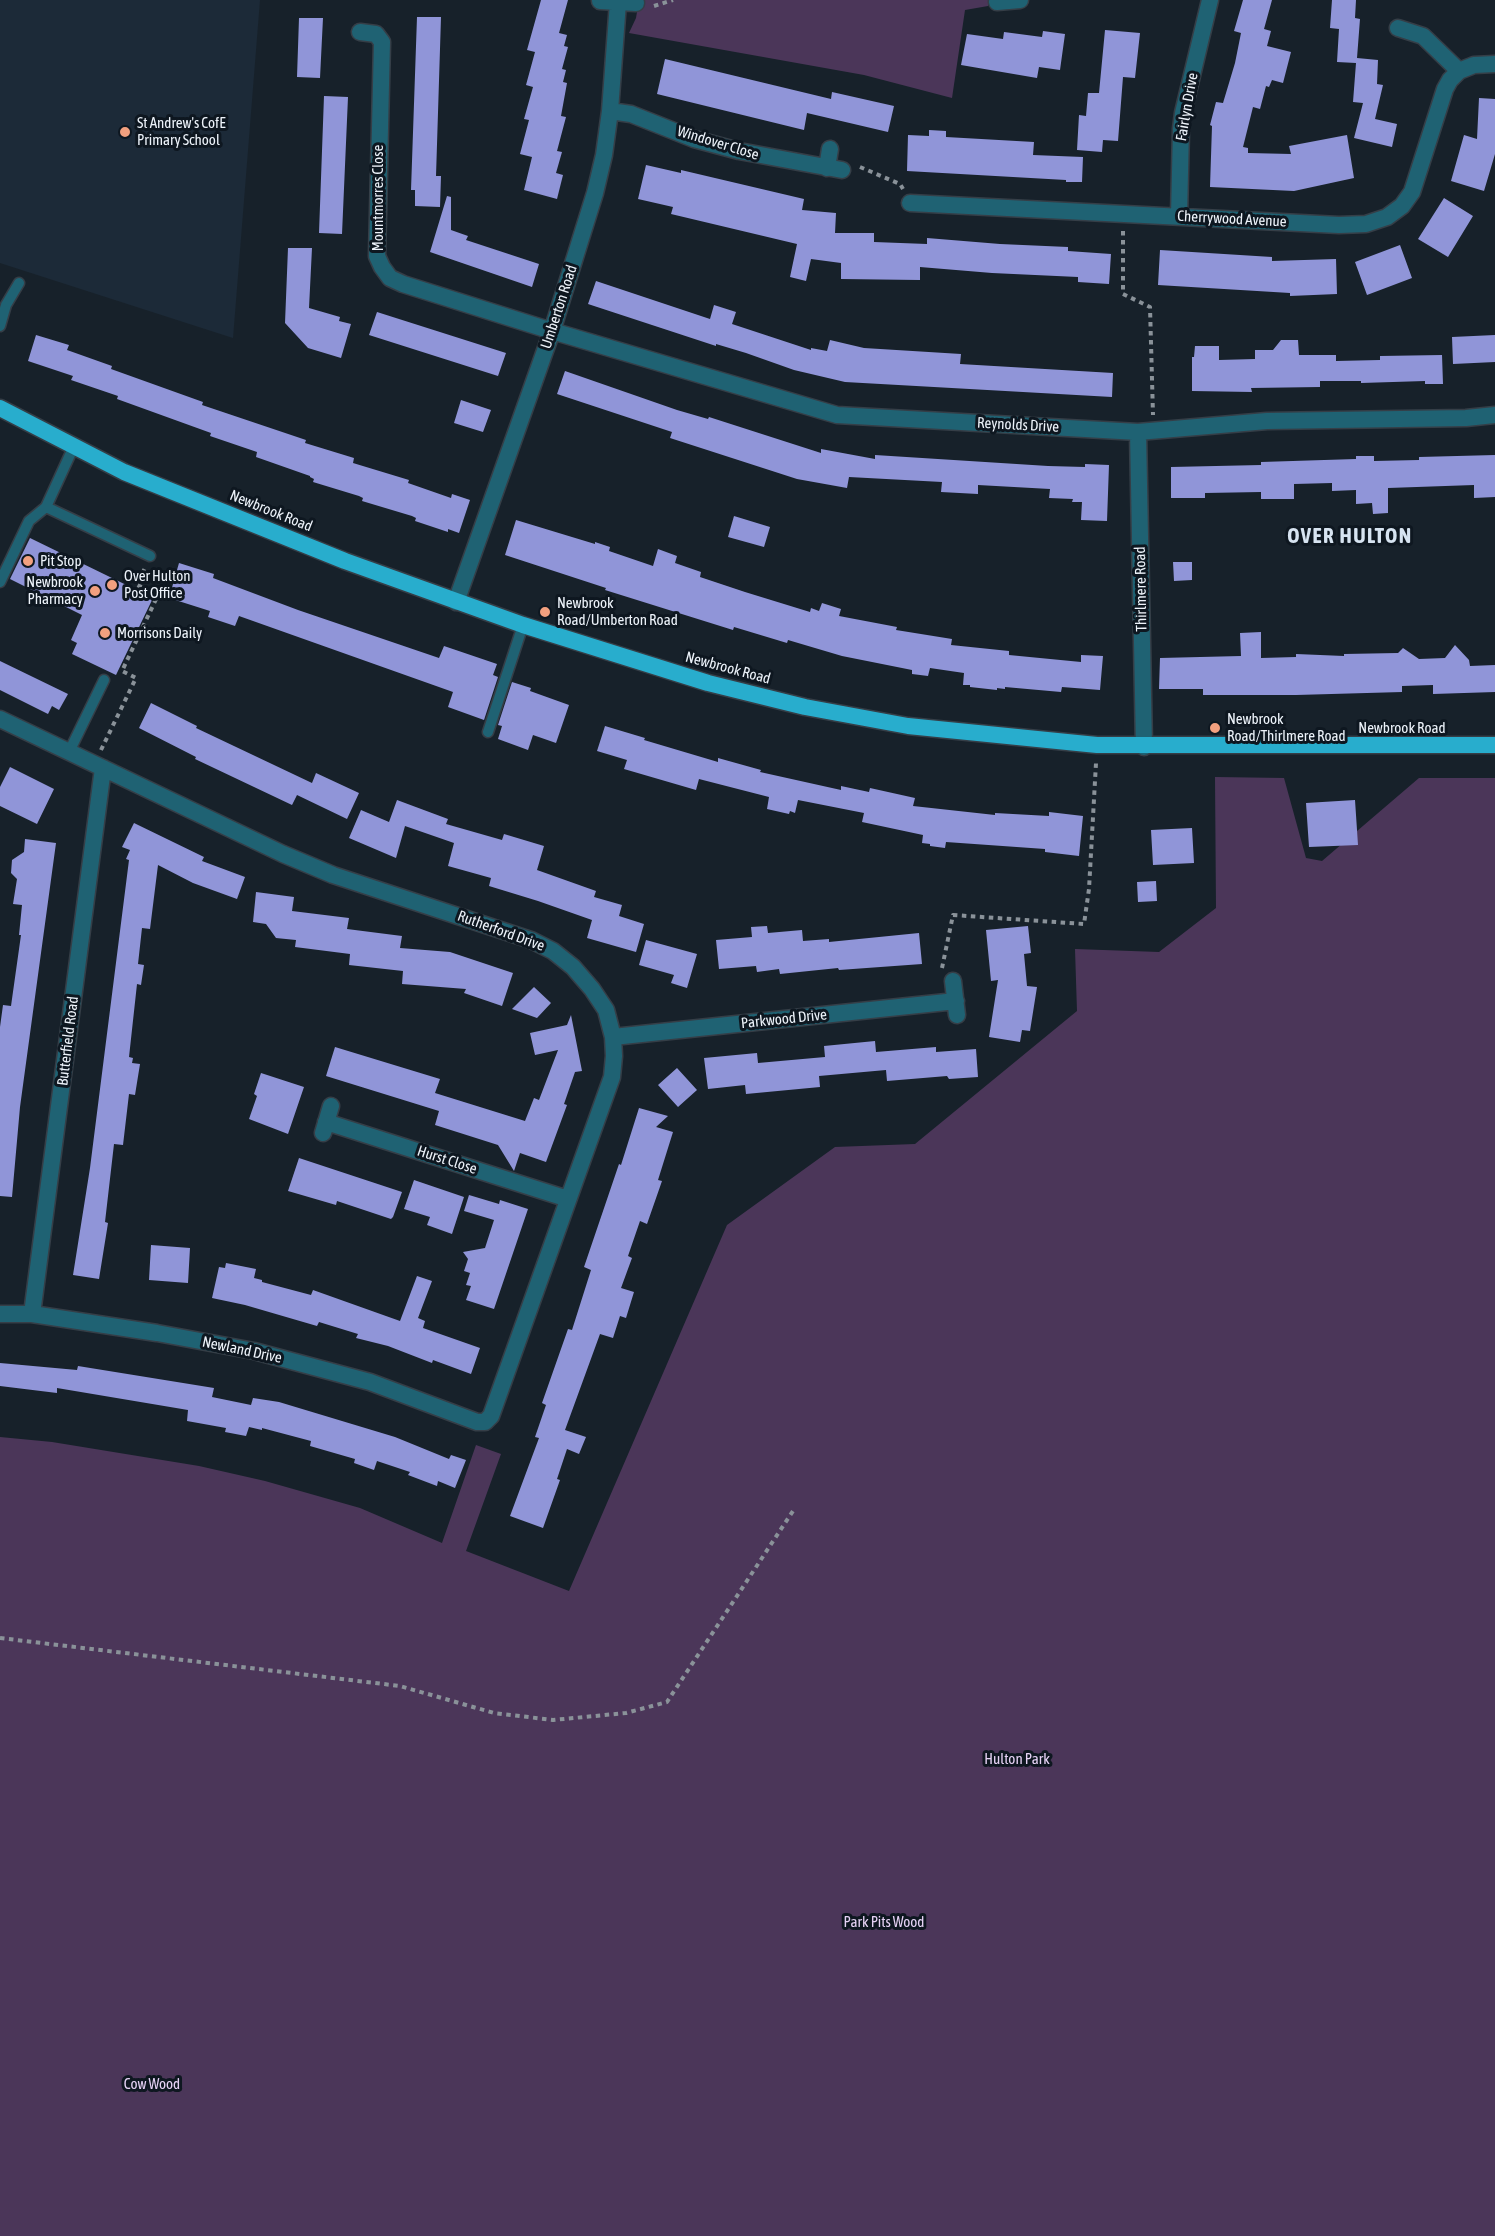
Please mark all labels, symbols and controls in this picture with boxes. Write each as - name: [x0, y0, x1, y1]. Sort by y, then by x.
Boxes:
- street label: Fairlyn Drive: [1172, 71, 1202, 143]
- place label: St Andrew's CofE Primary School: [137, 114, 226, 149]
- street label: Windover Close: [675, 122, 761, 164]
- marker: St Andrew's CofE Primary School: [118, 125, 132, 139]
- street label: Mountmorres Close: [369, 145, 387, 251]
- street label: Cherrywood Avenue: [1177, 207, 1287, 231]
- street label: Umberton Road: [537, 263, 581, 351]
- street label: Reynolds Drive: [977, 414, 1059, 436]
- street label: Newbrook Road: [227, 486, 315, 536]
- district label: OVER HULTON: [1287, 523, 1413, 549]
- street label: Thirlmere Road: [1131, 546, 1151, 632]
- place label: Pit Stop: [40, 552, 82, 570]
- marker: Pit Stop: [21, 554, 35, 568]
- place label: Over Hulton Post Office: [124, 567, 191, 602]
- place label: Newbrook Pharmacy: [26, 573, 83, 608]
- marker: Over Hulton Post Office: [105, 578, 119, 592]
- marker: Newbrook Pharmacy: [88, 584, 102, 598]
- place label: Newbrook Road/Umberton Road: [557, 594, 678, 629]
- marker: Newbrook Road/Umberton Road: [538, 605, 552, 619]
- place label: Morrisons Daily: [117, 624, 202, 642]
- marker: Morrisons Daily: [98, 626, 112, 640]
- street label: Newbrook Road: [683, 648, 773, 688]
- place label: Newbrook Road/Thirlmere Road: [1227, 710, 1346, 745]
- street label: Newbrook Road: [1358, 719, 1446, 737]
- marker: Newbrook Road/Thirlmere Road: [1208, 721, 1222, 735]
- street label: Rutherford Drive: [455, 907, 547, 955]
- street label: Butterfield Road: [54, 995, 82, 1087]
- street label: Parkwood Drive: [740, 1006, 828, 1032]
- street label: Hurst Close: [415, 1142, 479, 1178]
- street label: Newland Drive: [201, 1333, 283, 1367]
- park label: Hulton Park: [984, 1750, 1050, 1768]
- park label: Park Pits Wood: [844, 1913, 924, 1931]
- park label: Cow Wood: [124, 2075, 180, 2093]

